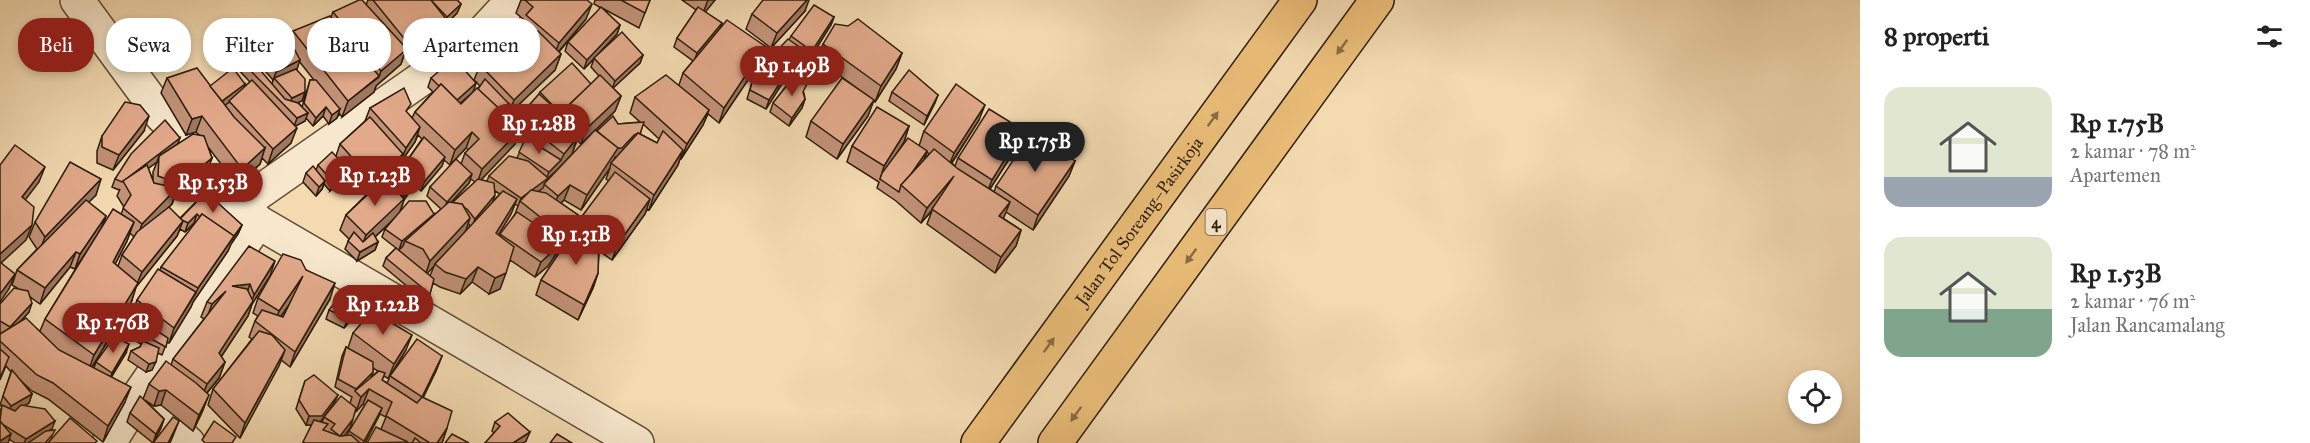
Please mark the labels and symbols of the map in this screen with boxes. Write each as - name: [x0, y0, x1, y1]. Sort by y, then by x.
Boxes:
- one-way arrow: [1337, 40, 1349, 55]
- pin: Rp 1.49B: [730, 46, 854, 97]
- pin: Rp 1.28B: [477, 104, 601, 155]
- one-way arrow: [1207, 112, 1219, 127]
- pin: Rp 1.75B: [973, 122, 1097, 173]
- street label: Jalan Tol Soreang–Pasirkoja: [1069, 132, 1208, 312]
- pin: Rp 1.23B: [313, 156, 437, 207]
- pin: Rp 1.53B: [151, 163, 275, 214]
- road number: 4: [1206, 209, 1226, 235]
- pin: Rp 1.31B: [514, 215, 638, 266]
- one-way arrow: [1185, 248, 1197, 263]
- pin: Rp 1.22B: [321, 285, 445, 336]
- pin: Rp 1.76B: [51, 303, 175, 354]
- one-way arrow: [1043, 337, 1055, 353]
- one-way arrow: [1070, 405, 1082, 421]

